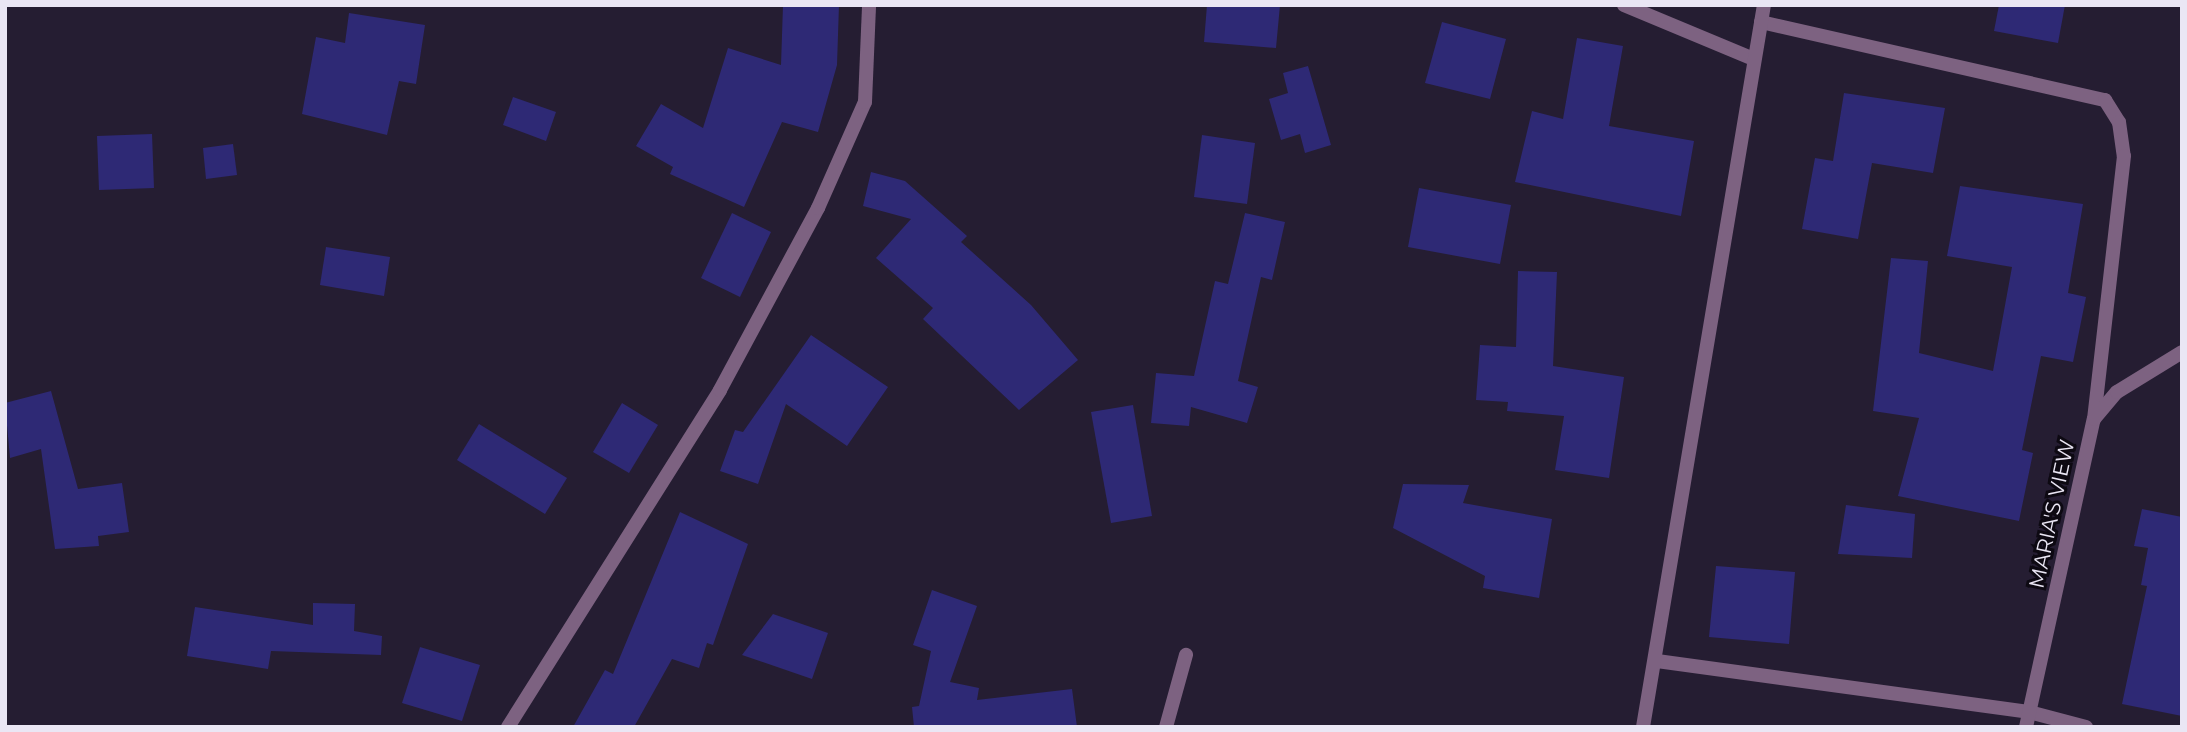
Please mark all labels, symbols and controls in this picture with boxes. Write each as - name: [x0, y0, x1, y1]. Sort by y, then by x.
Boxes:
- street label: MARIA'S VIEW: [2024, 437, 2080, 591]

